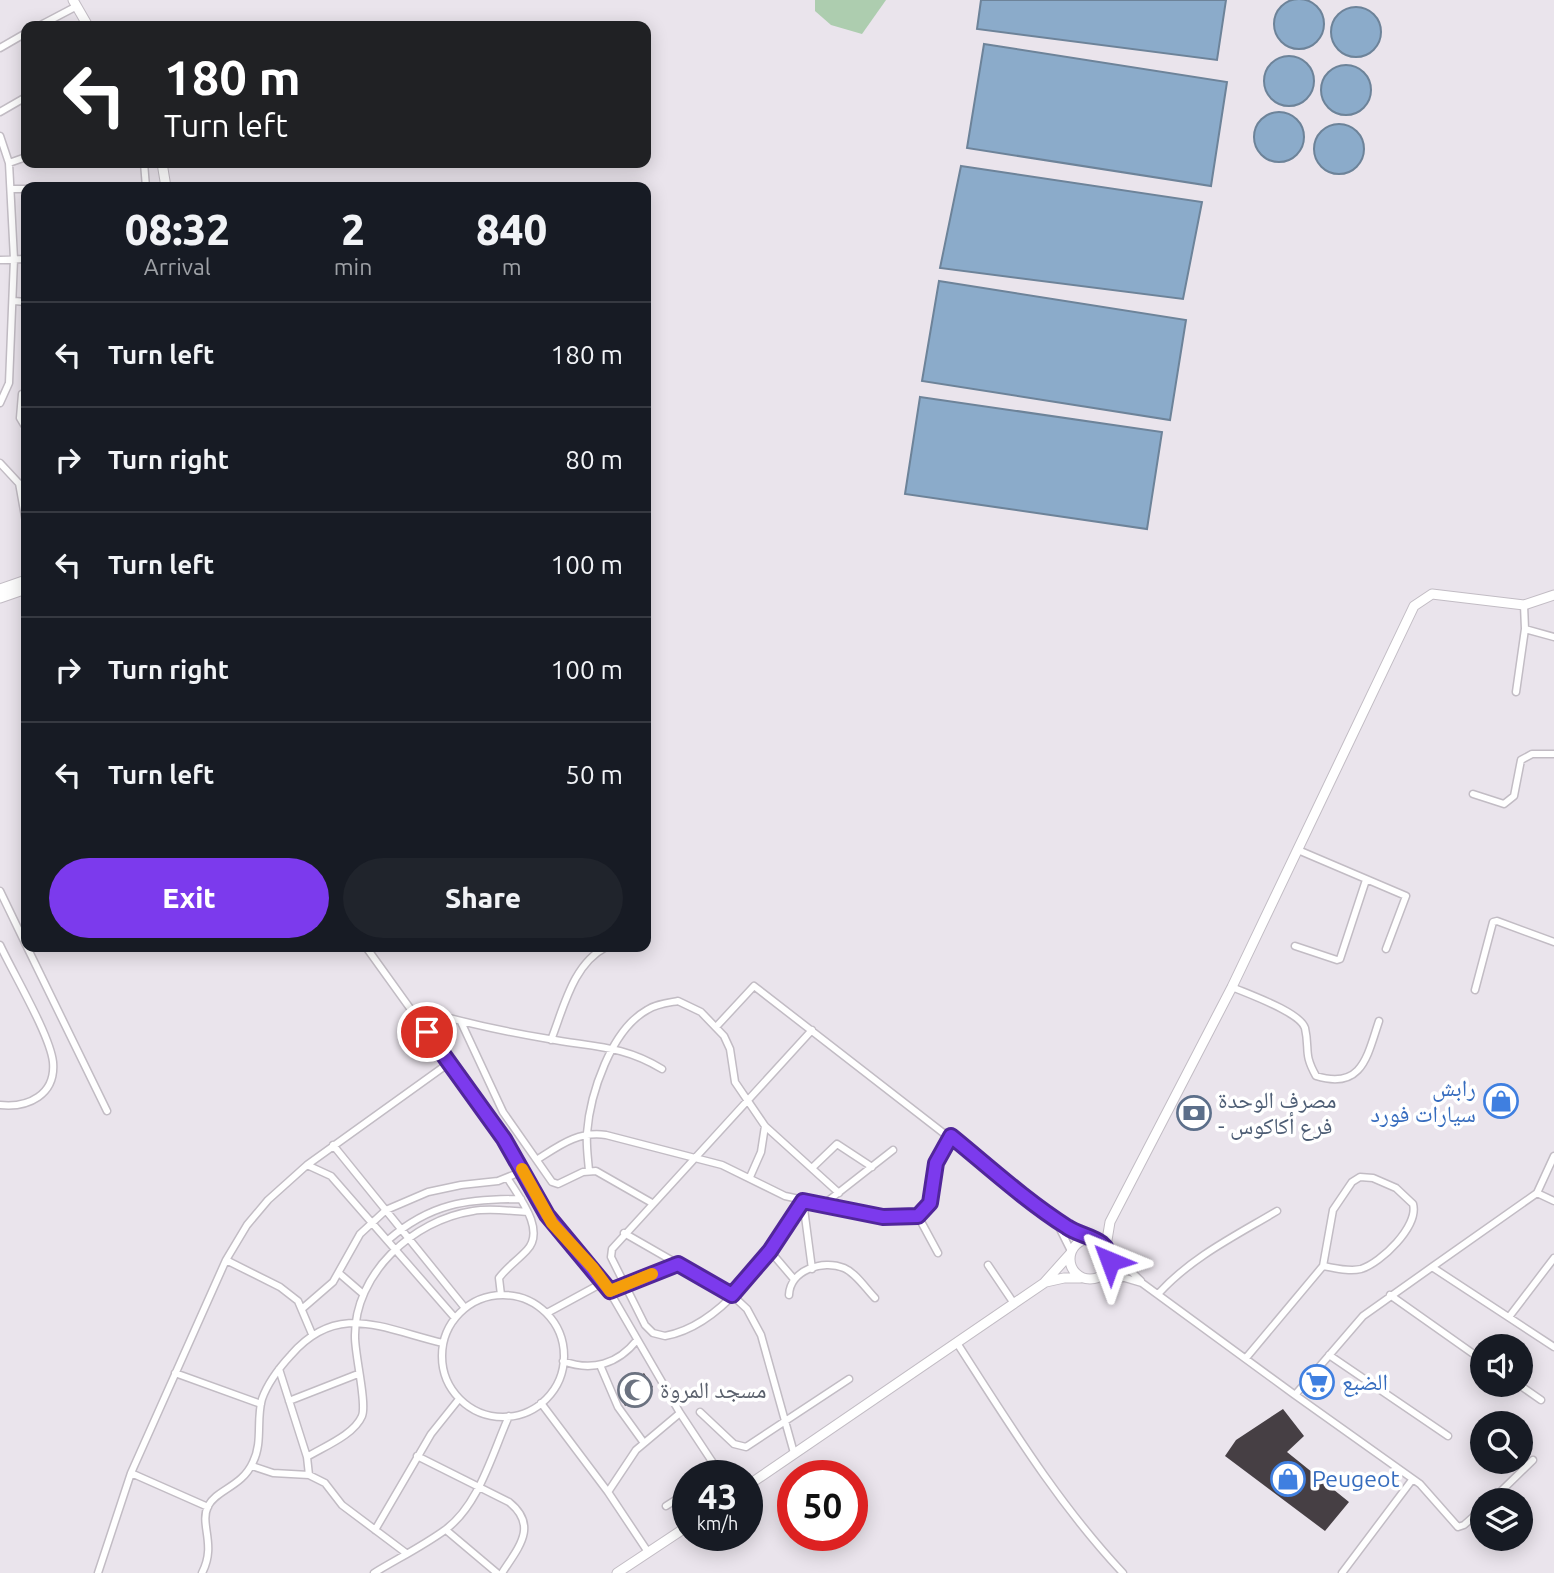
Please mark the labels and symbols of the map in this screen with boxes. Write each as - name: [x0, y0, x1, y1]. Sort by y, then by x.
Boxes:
- pin: [397, 1002, 457, 1062]
- place label: رابش سيارات فورد: [1371, 1075, 1476, 1127]
- shop icon: رابش سيارات فورد: [1482, 1082, 1520, 1120]
- place label: مصرف الوحدة - فرع أكاكوس: [1218, 1087, 1336, 1141]
- bank icon: مصرف الوحدة - فرع أكاكوس: [1175, 1094, 1213, 1132]
- position arrow: [1073, 1224, 1147, 1298]
- supermarket icon: الضبع: [1298, 1363, 1336, 1401]
- place label: الضبع: [1342, 1369, 1388, 1397]
- mosque icon: مسجد المروة: [616, 1371, 654, 1409]
- place label: مسجد المروة: [660, 1377, 767, 1403]
- speed limit sign: 50: [777, 1460, 868, 1551]
- shop icon: Peugeot: [1269, 1460, 1307, 1498]
- place label: Peugeot: [1312, 1466, 1400, 1491]

